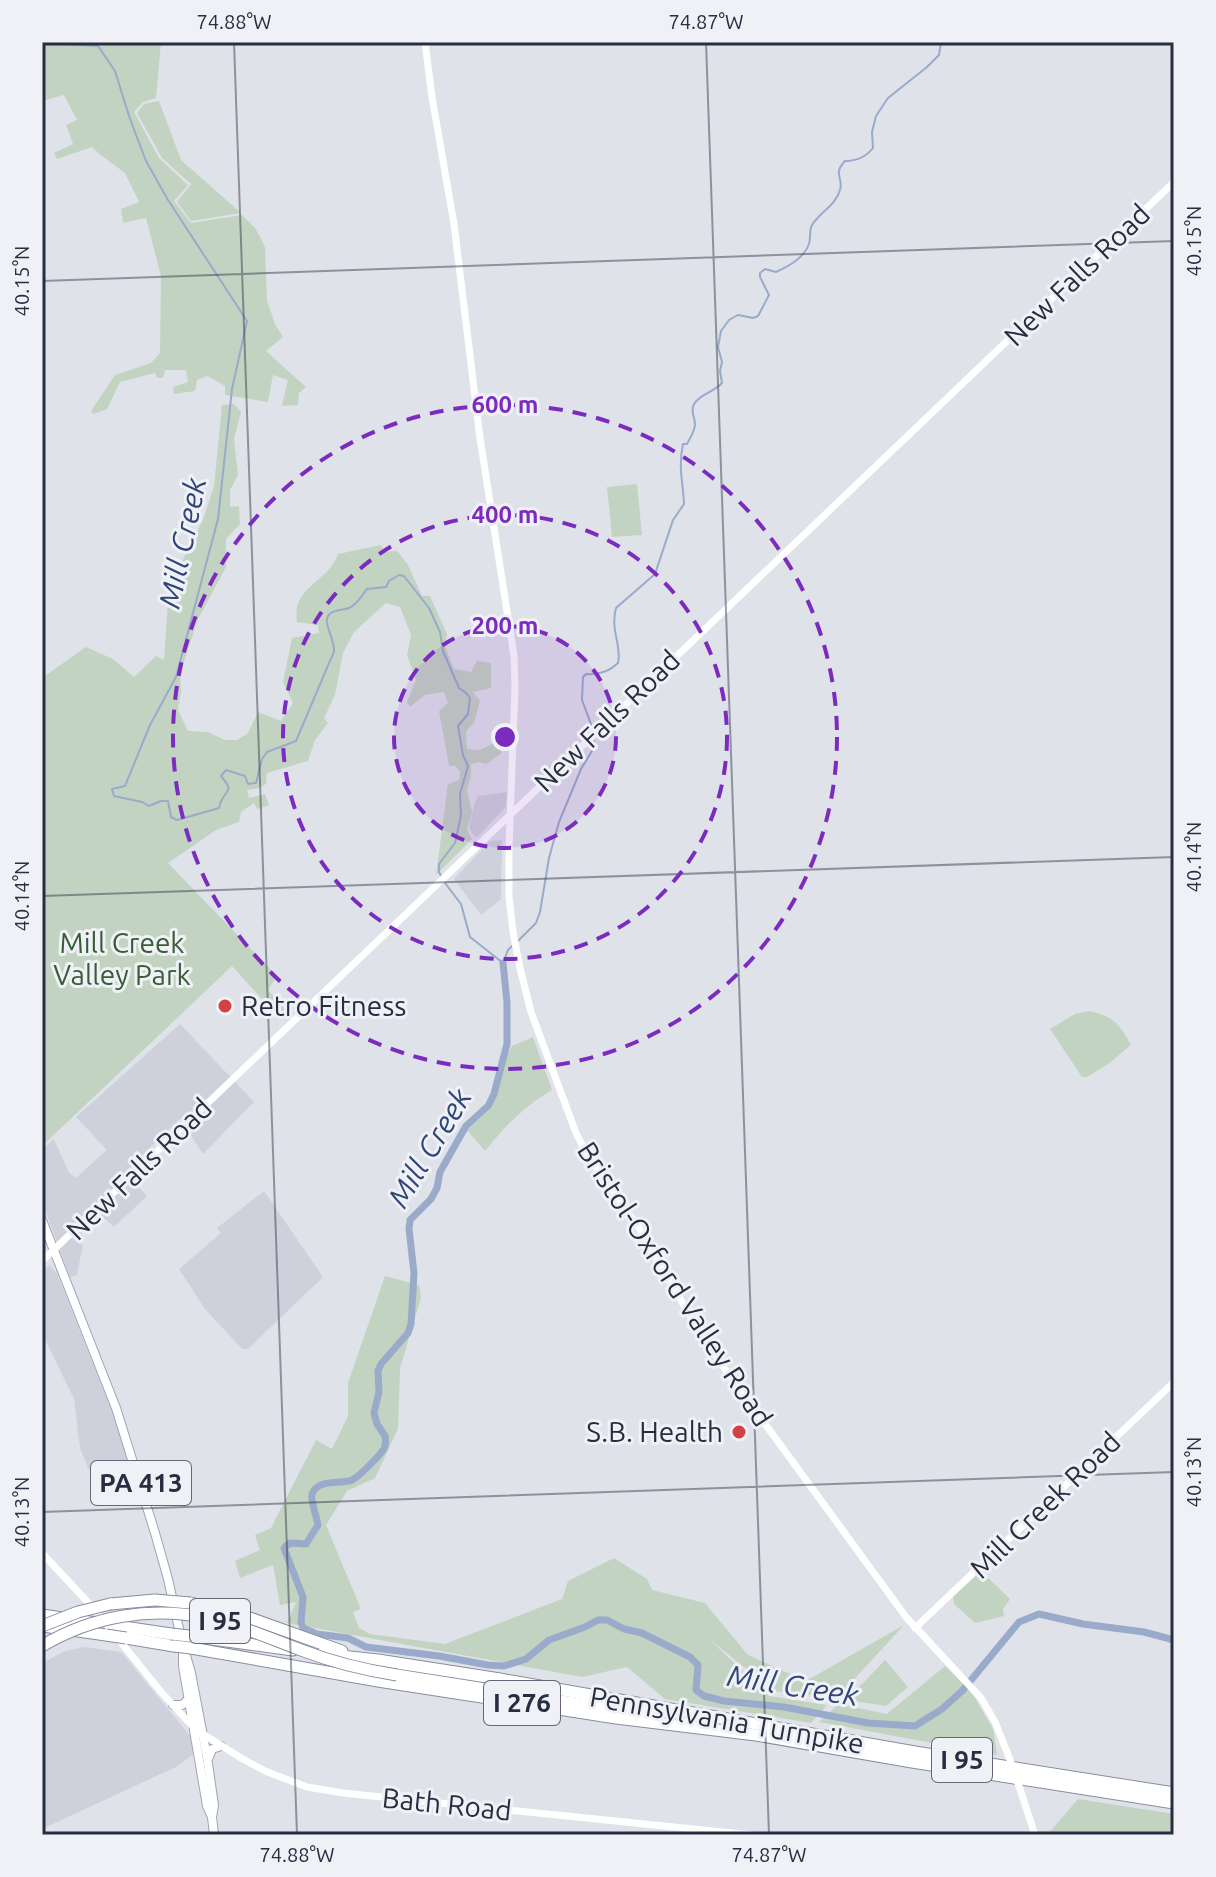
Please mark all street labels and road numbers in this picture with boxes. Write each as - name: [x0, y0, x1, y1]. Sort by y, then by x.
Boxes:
- street label: New Falls Road: [998, 198, 1156, 352]
- street label: New Falls Road: [528, 644, 686, 798]
- street label: New Falls Road: [60, 1092, 218, 1246]
- street label: Bristol-Oxford Valley Road: [572, 1136, 779, 1432]
- street label: Mill Creek Road: [963, 1425, 1126, 1584]
- road number: PA 413: [91, 1461, 191, 1505]
- road number: I 95: [190, 1599, 250, 1643]
- street label: Pennsylvania Turnpike: [588, 1680, 867, 1759]
- road number: I 276: [484, 1681, 560, 1725]
- road number: I 95: [932, 1738, 992, 1782]
- street label: Bath Road: [381, 1781, 513, 1826]

